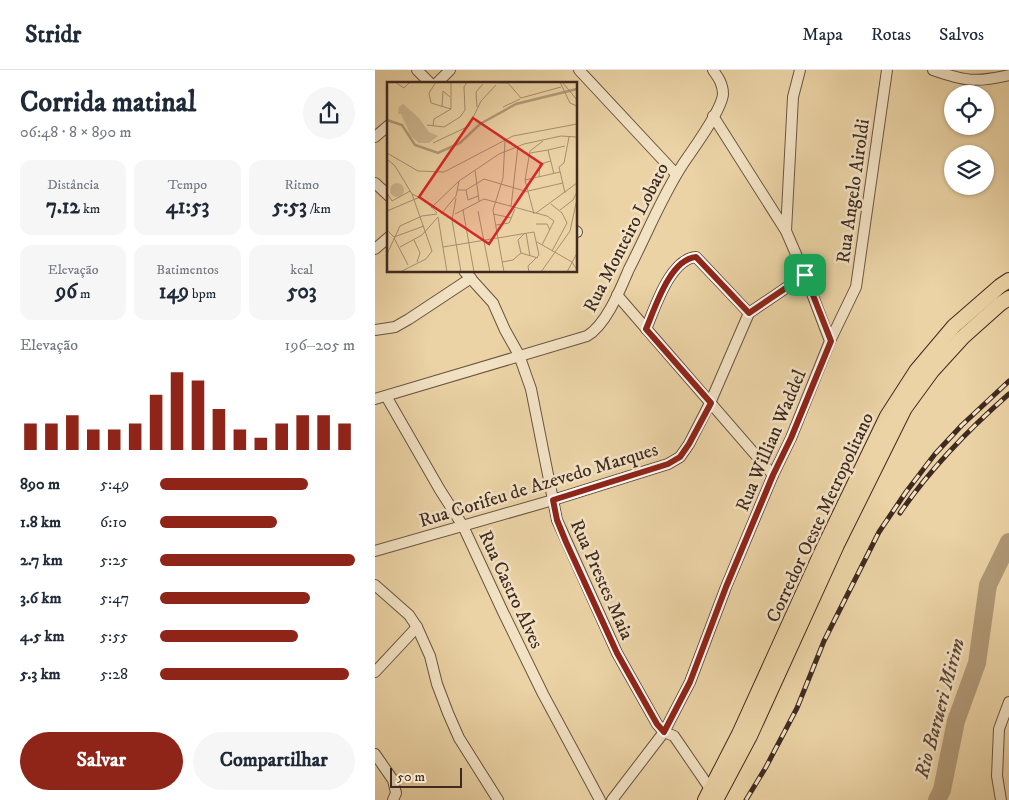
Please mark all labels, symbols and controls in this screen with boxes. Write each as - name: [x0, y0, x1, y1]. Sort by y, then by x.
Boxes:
- text: Stridr: [25, 20, 81, 50]
- text: Mapa: [802, 24, 843, 46]
- text: Rotas: [871, 24, 911, 46]
- text: Salvos: [939, 24, 984, 46]
- inset map: [387, 82, 577, 272]
- text: Corrida matinal: [20, 85, 196, 120]
- map controls: [944, 85, 994, 195]
- button: locate: [944, 85, 994, 135]
- button: share: [303, 87, 355, 139]
- street label: Rua Angelo Airoldi: [832, 118, 875, 265]
- text: 06:48 · 8 × 890 m: [20, 122, 132, 142]
- button: layers: [944, 145, 994, 195]
- street label: Rua Monteiro Lobato: [579, 159, 674, 316]
- text: Distância: [47, 176, 99, 194]
- text: Tempo: [168, 176, 207, 194]
- text: Ritmo: [285, 176, 319, 194]
- text: 7.12: [46, 194, 80, 220]
- text: 41:53: [166, 194, 209, 220]
- text: 5:53: [273, 194, 307, 220]
- text: km: [80, 200, 100, 218]
- text: /km: [307, 200, 331, 218]
- pin: [784, 254, 826, 296]
- text: Elevação: [48, 261, 99, 279]
- text: Batimentos: [156, 261, 219, 279]
- text: kcal: [290, 261, 313, 279]
- icon: arrive: [791, 261, 819, 289]
- text: 96: [56, 279, 77, 305]
- text: 149: [159, 279, 189, 305]
- text: 503: [287, 279, 317, 305]
- text: m: [77, 285, 91, 303]
- text: bpm: [189, 285, 216, 303]
- text: Elevação: [20, 335, 78, 355]
- text: 196–205 m: [285, 335, 355, 355]
- street label: Rua Willian Waddel: [731, 366, 812, 515]
- street label: Corredor Oeste Metropolitano: [762, 409, 879, 626]
- street label: Rua Corifeu de Azevedo Marques: [416, 438, 661, 534]
- text: 890 m: [20, 474, 60, 494]
- text: 5:49: [100, 474, 129, 494]
- text: 1.8 km: [20, 512, 61, 532]
- text: 6:10: [100, 512, 127, 532]
- street label: Rua Prestes Maia: [565, 516, 638, 643]
- street label: Rua Castro Alves: [473, 527, 548, 652]
- text: 2.7 km: [20, 550, 63, 570]
- text: 5:25: [100, 550, 128, 570]
- text: 3.6 km: [20, 588, 61, 608]
- text: 5:47: [100, 588, 129, 608]
- text: 4.5 km: [20, 626, 65, 646]
- text: 5:55: [100, 626, 128, 646]
- water label: Rio Barueri Mirim: [910, 636, 971, 782]
- text: 5.3 km: [20, 664, 61, 684]
- text: 5:28: [100, 664, 128, 684]
- button: Salvar: [20, 732, 183, 790]
- button: Compartilhar: [193, 732, 355, 790]
- scale bar: [390, 765, 463, 788]
- text: 50 m: [397, 768, 425, 786]

